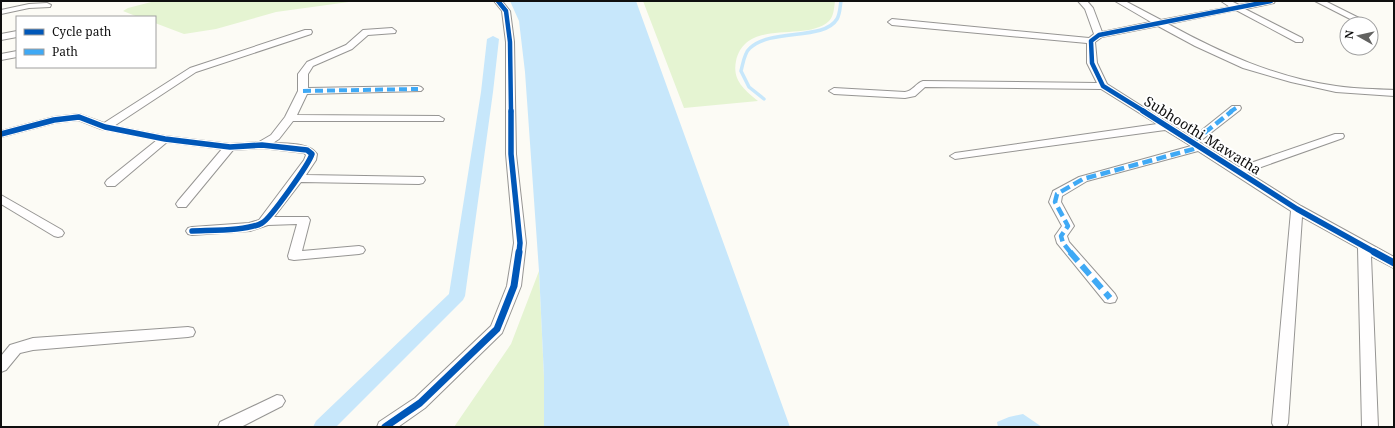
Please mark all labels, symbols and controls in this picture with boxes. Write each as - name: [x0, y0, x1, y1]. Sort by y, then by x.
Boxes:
- legend: [16, 16, 156, 68]
- north arrow: [1339, 16, 1379, 56]
- text: Cycle path: [52, 23, 112, 40]
- text: N: [1341, 29, 1357, 40]
- text: Path: [52, 43, 78, 60]
- street label: Subhoothi Mawatha: [1141, 91, 1265, 179]

